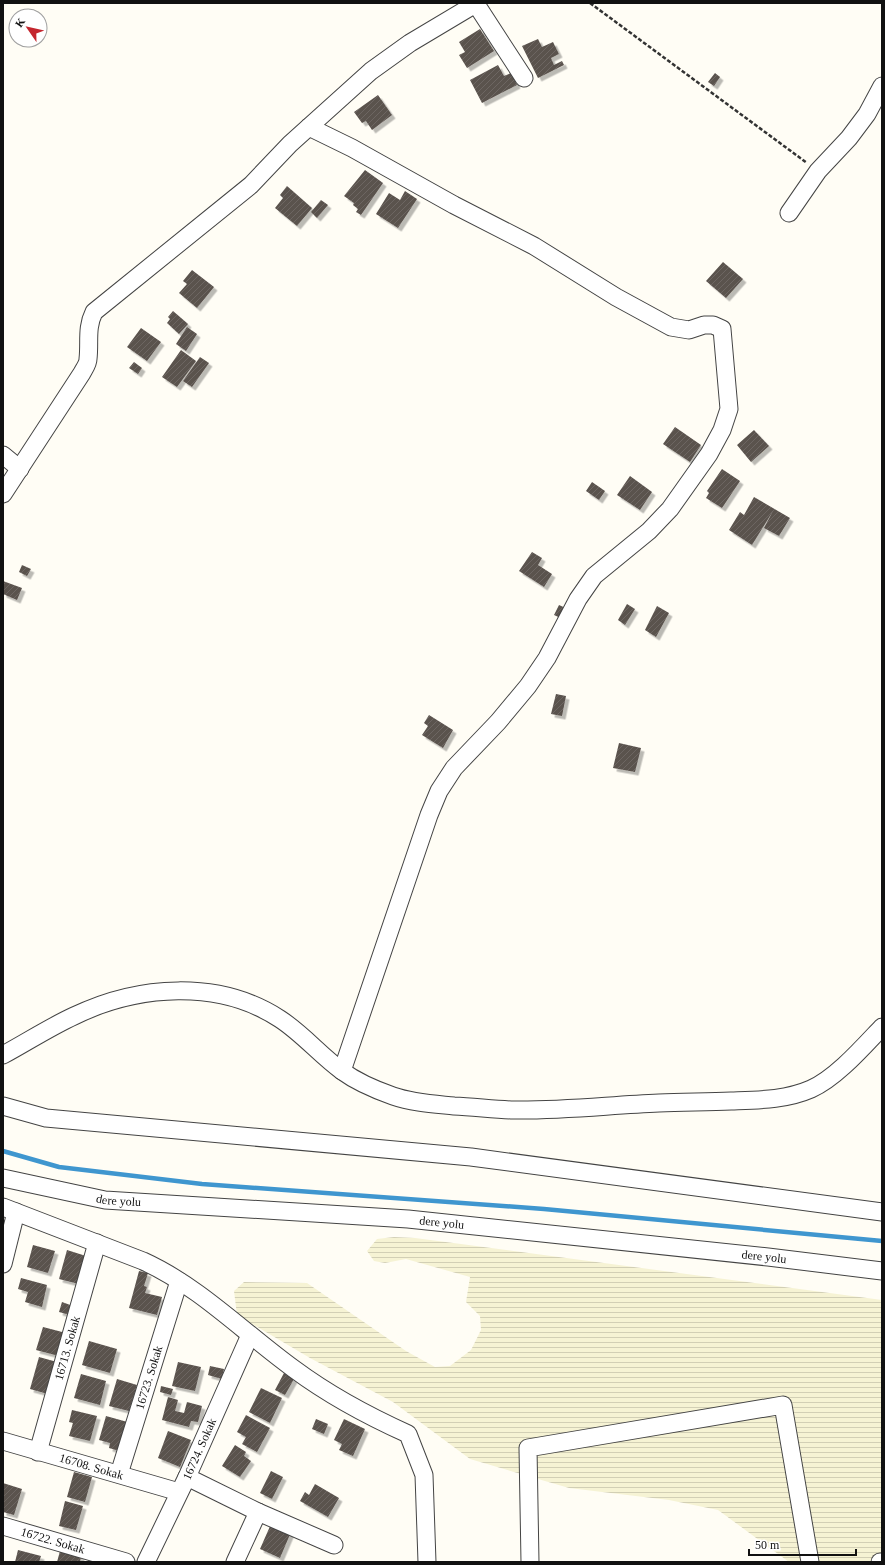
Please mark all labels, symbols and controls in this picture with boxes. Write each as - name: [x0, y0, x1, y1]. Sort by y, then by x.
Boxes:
- north arrow: [8, 8, 48, 48]
- text: K: [12, 15, 27, 29]
- street label: dere yolu: [95, 1191, 142, 1209]
- street label: dere yolu: [419, 1213, 465, 1232]
- street label: dere yolu: [741, 1247, 787, 1266]
- street label: 16713. Sokak: [52, 1314, 83, 1382]
- street label: 16723. Sokak: [133, 1344, 165, 1411]
- street label: 16724. Sokak: [180, 1416, 219, 1482]
- street label: 16708. Sokak: [58, 1451, 125, 1483]
- street label: 16722. Sokak: [19, 1525, 87, 1557]
- scale bar: [749, 1531, 856, 1557]
- text: 50 m: [755, 1538, 780, 1552]

